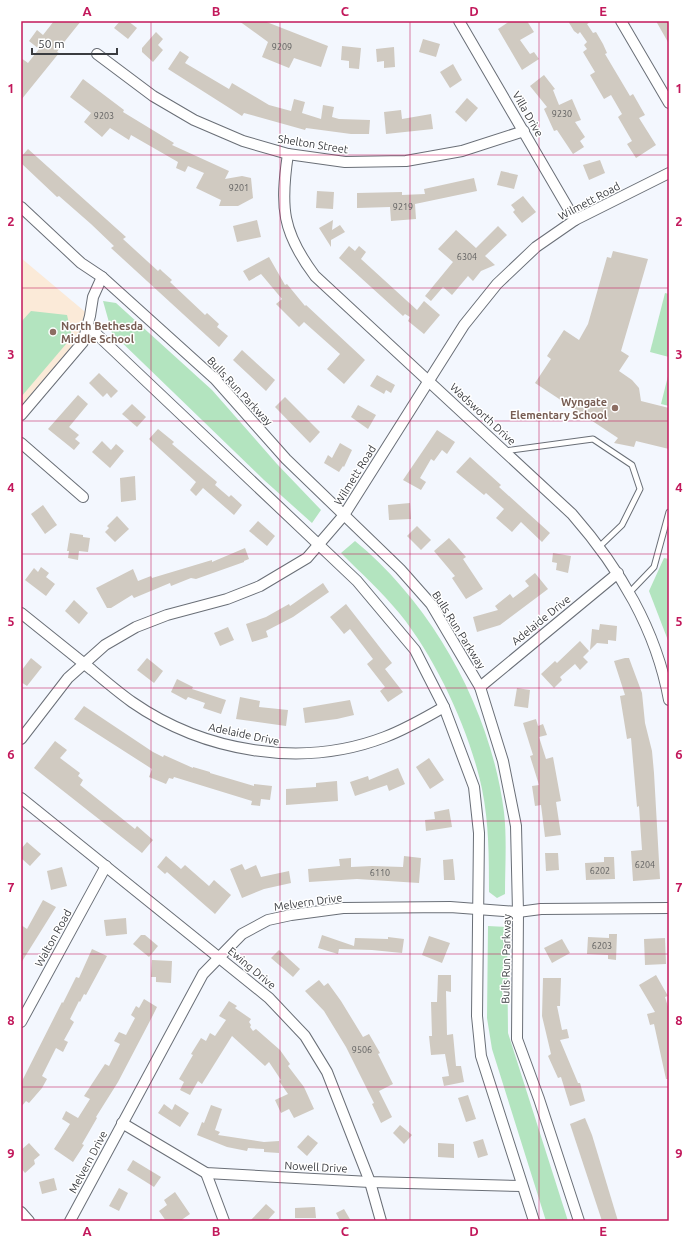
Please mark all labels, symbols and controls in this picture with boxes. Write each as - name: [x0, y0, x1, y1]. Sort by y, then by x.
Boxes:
- text: A: [82, 4, 92, 18]
- text: B: [212, 4, 221, 18]
- text: C: [341, 4, 350, 18]
- text: D: [469, 4, 479, 18]
- text: E: [599, 4, 607, 18]
- scale bar: [32, 30, 117, 56]
- text: 50 m: [38, 37, 65, 50]
- house number: 9209: [272, 42, 292, 52]
- text: 1: [7, 81, 15, 95]
- text: 1: [675, 81, 683, 95]
- street label: Villa Drive: [510, 89, 546, 139]
- house number: 9230: [552, 109, 572, 119]
- house number: 9203: [94, 111, 114, 121]
- street label: Shelton Street: [277, 133, 350, 156]
- street label: Wilmett Road: [556, 180, 622, 222]
- house number: 9201: [229, 183, 249, 193]
- house number: 9219: [393, 202, 413, 212]
- text: 2: [7, 214, 15, 228]
- text: 2: [675, 214, 683, 228]
- house number: 6304: [457, 252, 477, 262]
- place label: North Bethesda Middle School: [61, 320, 143, 345]
- marker: North Bethesda Middle School: [48, 327, 58, 337]
- text: 3: [7, 347, 15, 361]
- text: 3: [675, 347, 683, 361]
- street label: Bulls Run Parkway: [205, 354, 275, 428]
- street label: Wadsworth Drive: [448, 381, 518, 447]
- place label: Wyngate Elementary School: [510, 396, 608, 421]
- marker: Wyngate Elementary School: [610, 403, 620, 413]
- street label: Wilmett Road: [332, 443, 378, 507]
- text: 4: [7, 480, 15, 494]
- text: 4: [675, 480, 683, 494]
- street label: Bulls Run Parkway: [430, 589, 488, 672]
- street label: Adelaide Drive: [509, 593, 573, 647]
- text: 5: [7, 614, 15, 628]
- text: 5: [675, 614, 683, 628]
- street label: Adelaide Drive: [208, 721, 280, 747]
- text: 6: [7, 747, 15, 761]
- text: 6: [675, 747, 683, 761]
- house number: 6204: [635, 860, 655, 870]
- house number: 6202: [590, 866, 610, 876]
- house number: 6110: [370, 868, 390, 878]
- text: 7: [7, 880, 15, 894]
- text: 7: [675, 880, 683, 894]
- street label: Melvern Drive: [273, 891, 343, 913]
- street label: Walton Road: [32, 907, 74, 969]
- street label: Bulls Run Parkway: [499, 913, 513, 1004]
- house number: 6203: [592, 941, 612, 951]
- street label: Ewing Drive: [226, 945, 278, 991]
- text: 8: [7, 1013, 15, 1027]
- text: 8: [675, 1013, 683, 1027]
- house number: 9506: [352, 1045, 372, 1055]
- street label: Melvern Drive: [67, 1129, 109, 1195]
- text: 9: [7, 1146, 15, 1160]
- text: 9: [675, 1146, 683, 1160]
- street label: Nowell Drive: [284, 1159, 348, 1175]
- text: A: [82, 1224, 92, 1238]
- text: B: [212, 1224, 221, 1238]
- text: C: [341, 1224, 350, 1238]
- text: D: [469, 1224, 479, 1238]
- text: E: [599, 1224, 607, 1238]

